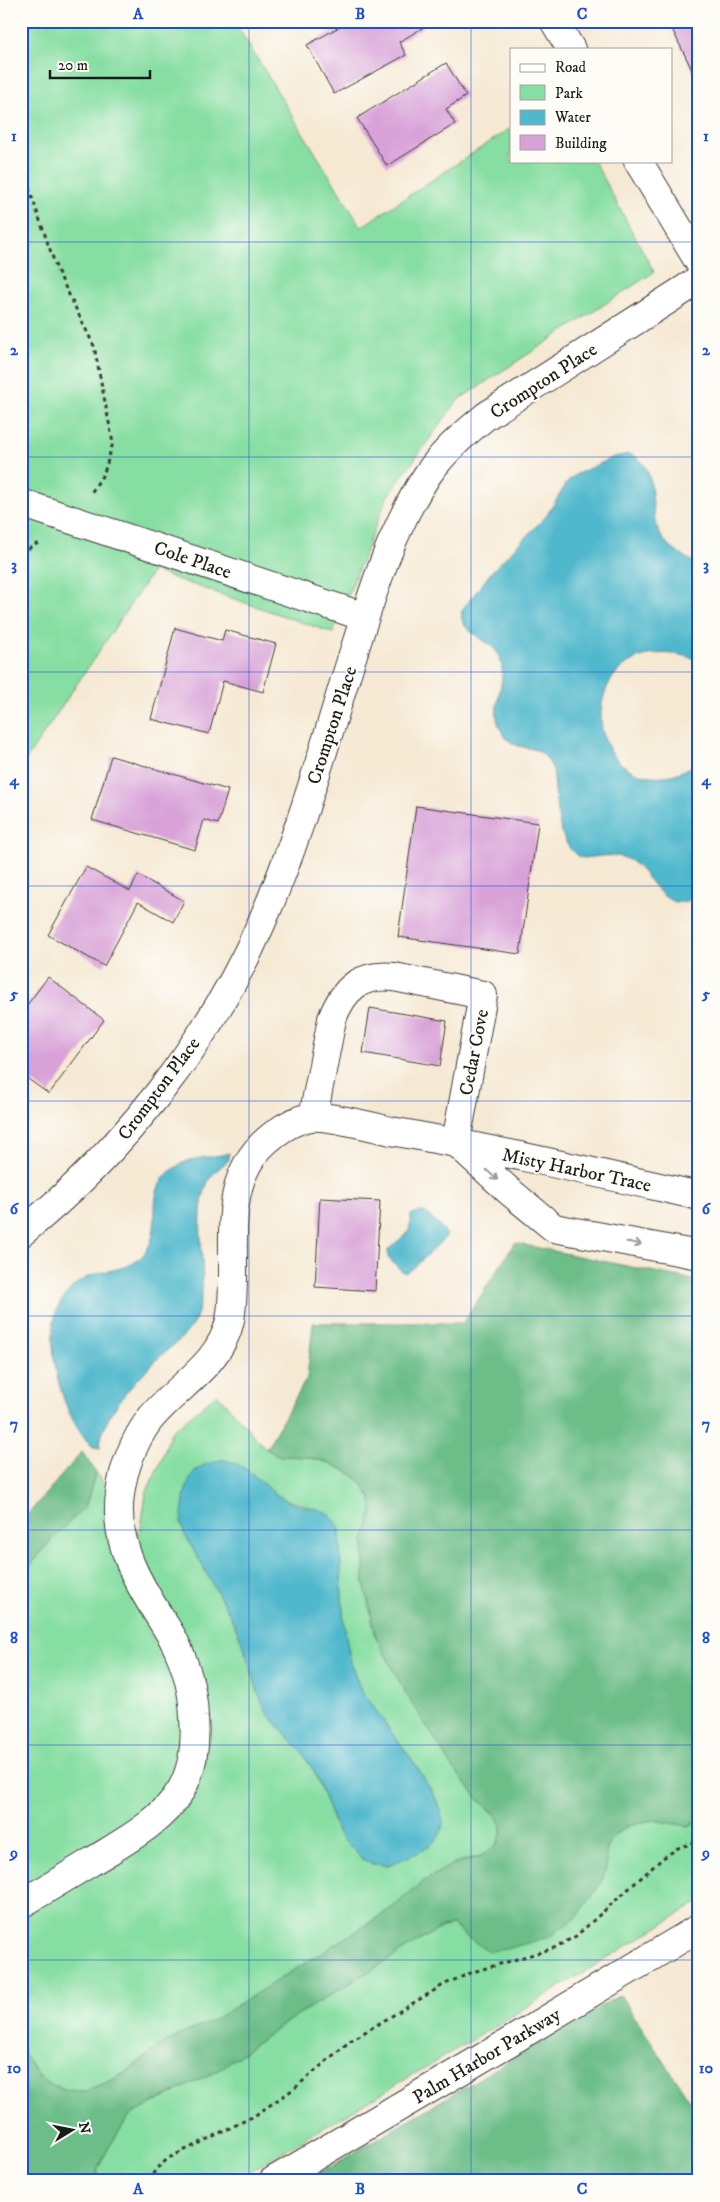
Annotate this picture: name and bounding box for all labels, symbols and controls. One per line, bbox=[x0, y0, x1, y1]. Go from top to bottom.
text: A bbox=[132, 4, 144, 24]
text: B bbox=[355, 4, 365, 24]
text: C bbox=[577, 4, 587, 24]
scale bar bbox=[50, 48, 150, 80]
legend bbox=[510, 48, 672, 162]
text: 20 m bbox=[58, 56, 88, 75]
text: Road bbox=[555, 58, 587, 77]
text: Park bbox=[555, 84, 584, 103]
text: Water bbox=[554, 108, 591, 127]
text: 1 bbox=[11, 126, 17, 146]
text: 1 bbox=[703, 126, 709, 146]
text: Building bbox=[555, 134, 607, 153]
street label: Crompton Place bbox=[486, 338, 602, 424]
text: 2 bbox=[10, 340, 19, 360]
text: 2 bbox=[702, 340, 711, 360]
street label: Cole Place bbox=[151, 536, 234, 584]
text: 3 bbox=[11, 555, 17, 575]
text: 3 bbox=[703, 555, 709, 575]
street label: Crompton Place bbox=[303, 663, 362, 787]
text: 4 bbox=[8, 770, 19, 790]
text: 4 bbox=[700, 770, 711, 790]
text: 5 bbox=[9, 984, 18, 1004]
text: 5 bbox=[701, 984, 710, 1004]
street label: Cedar Cove bbox=[455, 1007, 494, 1097]
street label: Crompton Place bbox=[113, 1033, 205, 1145]
street label: Misty Harbor Trace bbox=[500, 1143, 653, 1198]
one-way arrow bbox=[485, 1169, 498, 1181]
text: 6 bbox=[10, 1199, 20, 1219]
text: 6 bbox=[702, 1199, 712, 1219]
one-way arrow bbox=[625, 1239, 641, 1249]
text: 7 bbox=[10, 1414, 18, 1434]
text: 7 bbox=[702, 1414, 710, 1434]
text: 8 bbox=[10, 1628, 18, 1648]
text: 8 bbox=[702, 1628, 710, 1648]
text: 9 bbox=[9, 1843, 18, 1863]
text: 9 bbox=[701, 1843, 710, 1863]
street label: Palm Harbor Parkway bbox=[409, 2003, 566, 2109]
text: 10 bbox=[7, 2058, 22, 2078]
text: 10 bbox=[699, 2058, 714, 2078]
north arrow bbox=[48, 2104, 98, 2154]
text: N bbox=[74, 2121, 94, 2136]
text: A bbox=[132, 2179, 144, 2199]
text: B bbox=[355, 2179, 365, 2199]
text: C bbox=[577, 2179, 587, 2199]

